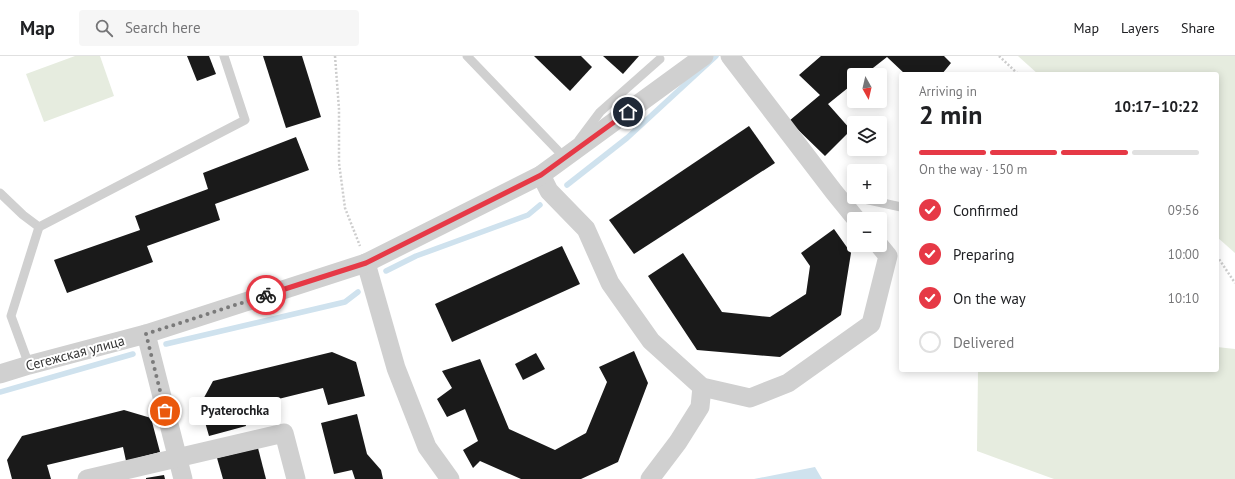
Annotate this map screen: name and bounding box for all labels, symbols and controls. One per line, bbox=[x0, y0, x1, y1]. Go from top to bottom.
search box bbox=[79, 10, 359, 46]
text: Map bbox=[20, 16, 55, 40]
icon: search bbox=[93, 17, 115, 39]
text: Search here bbox=[125, 18, 201, 37]
text: Map bbox=[1073, 19, 1099, 37]
text: Layers bbox=[1121, 19, 1159, 37]
text: Share bbox=[1181, 19, 1215, 37]
north arrow bbox=[847, 68, 887, 108]
map controls bbox=[847, 68, 887, 252]
text: Arriving in bbox=[919, 83, 977, 100]
pin bbox=[611, 95, 645, 129]
text: 10:17–10:22 bbox=[1114, 97, 1199, 116]
text: 2 min bbox=[919, 98, 982, 131]
icon: home bbox=[617, 101, 639, 123]
button: layers bbox=[847, 116, 887, 156]
text: On the way · 150 m bbox=[919, 161, 1027, 178]
button: + bbox=[847, 164, 887, 204]
icon: check bbox=[919, 199, 941, 221]
text: Confirmed bbox=[953, 201, 1018, 220]
text: 09:56 bbox=[1168, 202, 1199, 219]
button: − bbox=[847, 212, 887, 252]
icon: check bbox=[919, 243, 941, 265]
text: Preparing bbox=[953, 245, 1015, 264]
text: 10:00 bbox=[1168, 246, 1199, 263]
courier bbox=[246, 275, 286, 315]
icon: bike bbox=[255, 284, 277, 306]
icon: check bbox=[919, 287, 941, 309]
text: On the way bbox=[953, 289, 1026, 308]
text: 10:10 bbox=[1168, 290, 1199, 307]
street label: Сегежская улица bbox=[24, 331, 126, 375]
text: Delivered bbox=[953, 333, 1014, 352]
pin bbox=[148, 394, 182, 428]
callout: Pyaterochka bbox=[189, 397, 281, 425]
icon: bag bbox=[154, 400, 176, 422]
text: Pyaterochka bbox=[201, 402, 269, 419]

